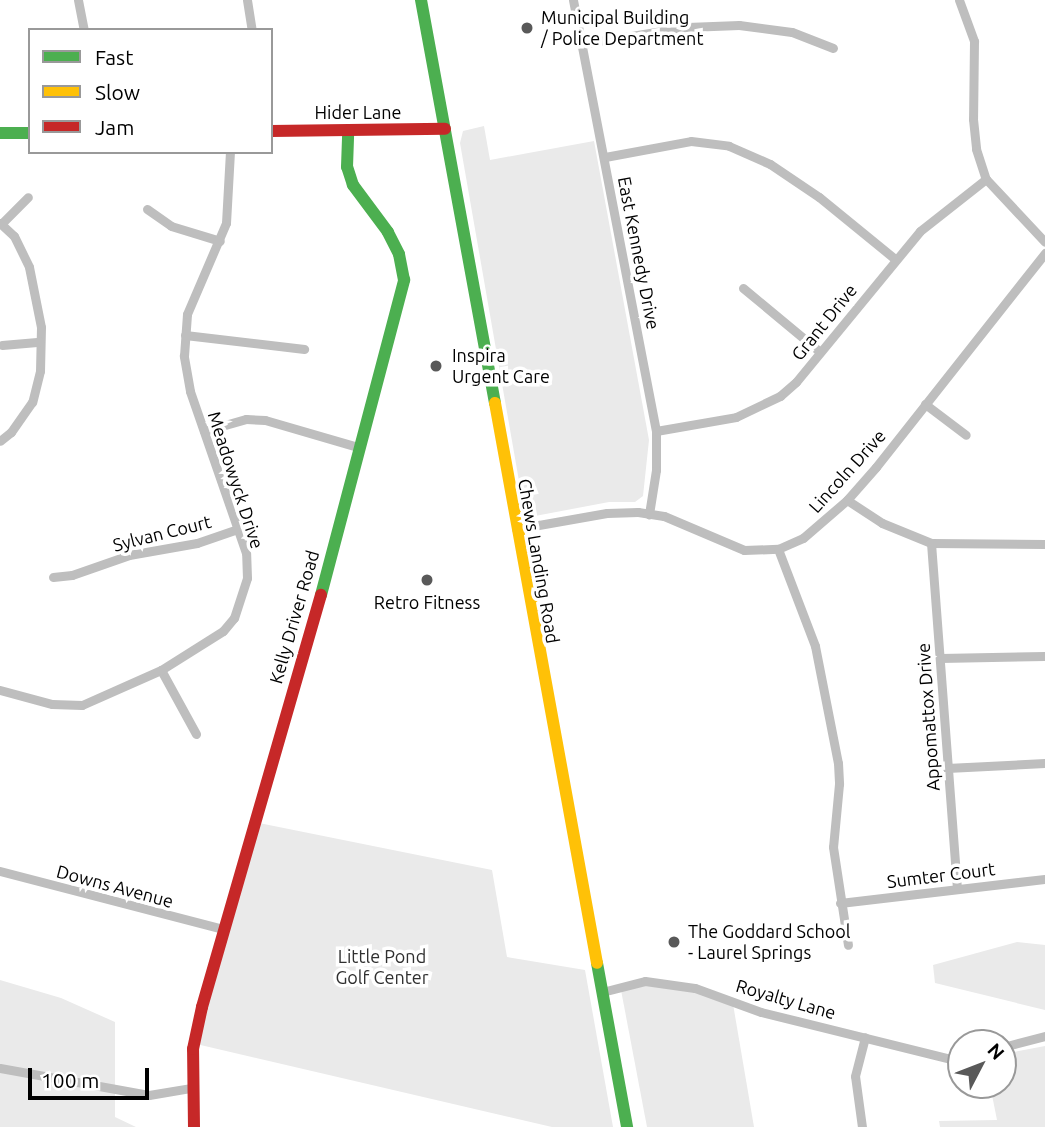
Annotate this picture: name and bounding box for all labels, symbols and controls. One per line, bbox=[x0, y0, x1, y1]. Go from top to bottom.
place label: Municipal Building / Police Department bbox=[541, 7, 703, 50]
marker: Municipal Building / Police Department bbox=[519, 20, 535, 36]
legend bbox=[28, 28, 273, 154]
text: Fast bbox=[95, 45, 133, 69]
text: Slow bbox=[95, 80, 140, 104]
street label: Hider Lane bbox=[315, 101, 401, 123]
text: Jam bbox=[95, 115, 134, 139]
street label: East Kennedy Drive bbox=[614, 175, 664, 331]
street label: Grant Drive bbox=[787, 279, 861, 365]
place label: Inspira Urgent Care bbox=[452, 345, 550, 388]
marker: Inspira Urgent Care bbox=[426, 356, 446, 376]
street label: Meadowyck Drive bbox=[204, 409, 268, 551]
street label: Lincoln Drive bbox=[804, 425, 890, 517]
street label: Chews Landing Road bbox=[514, 477, 564, 645]
street label: Sylvan Court bbox=[111, 510, 213, 556]
street label: Kelly Driver Road bbox=[265, 548, 323, 686]
marker: Retro Fitness bbox=[419, 572, 435, 588]
place label: Retro Fitness bbox=[374, 591, 480, 613]
street label: Appomattox Drive bbox=[912, 642, 944, 792]
street label: Sumter Court bbox=[886, 858, 996, 892]
street label: Downs Avenue bbox=[54, 860, 176, 912]
place label: The Goddard School - Laurel Springs bbox=[688, 921, 850, 964]
marker: The Goddard School - Laurel Springs bbox=[666, 934, 682, 950]
park label: Little Pond Golf Center bbox=[335, 946, 429, 988]
street label: Royalty Lane bbox=[734, 974, 838, 1024]
north arrow bbox=[947, 1029, 1017, 1099]
text: N bbox=[983, 1039, 1009, 1064]
scale bar bbox=[32, 1054, 152, 1098]
text: 100 m bbox=[41, 1068, 99, 1092]

